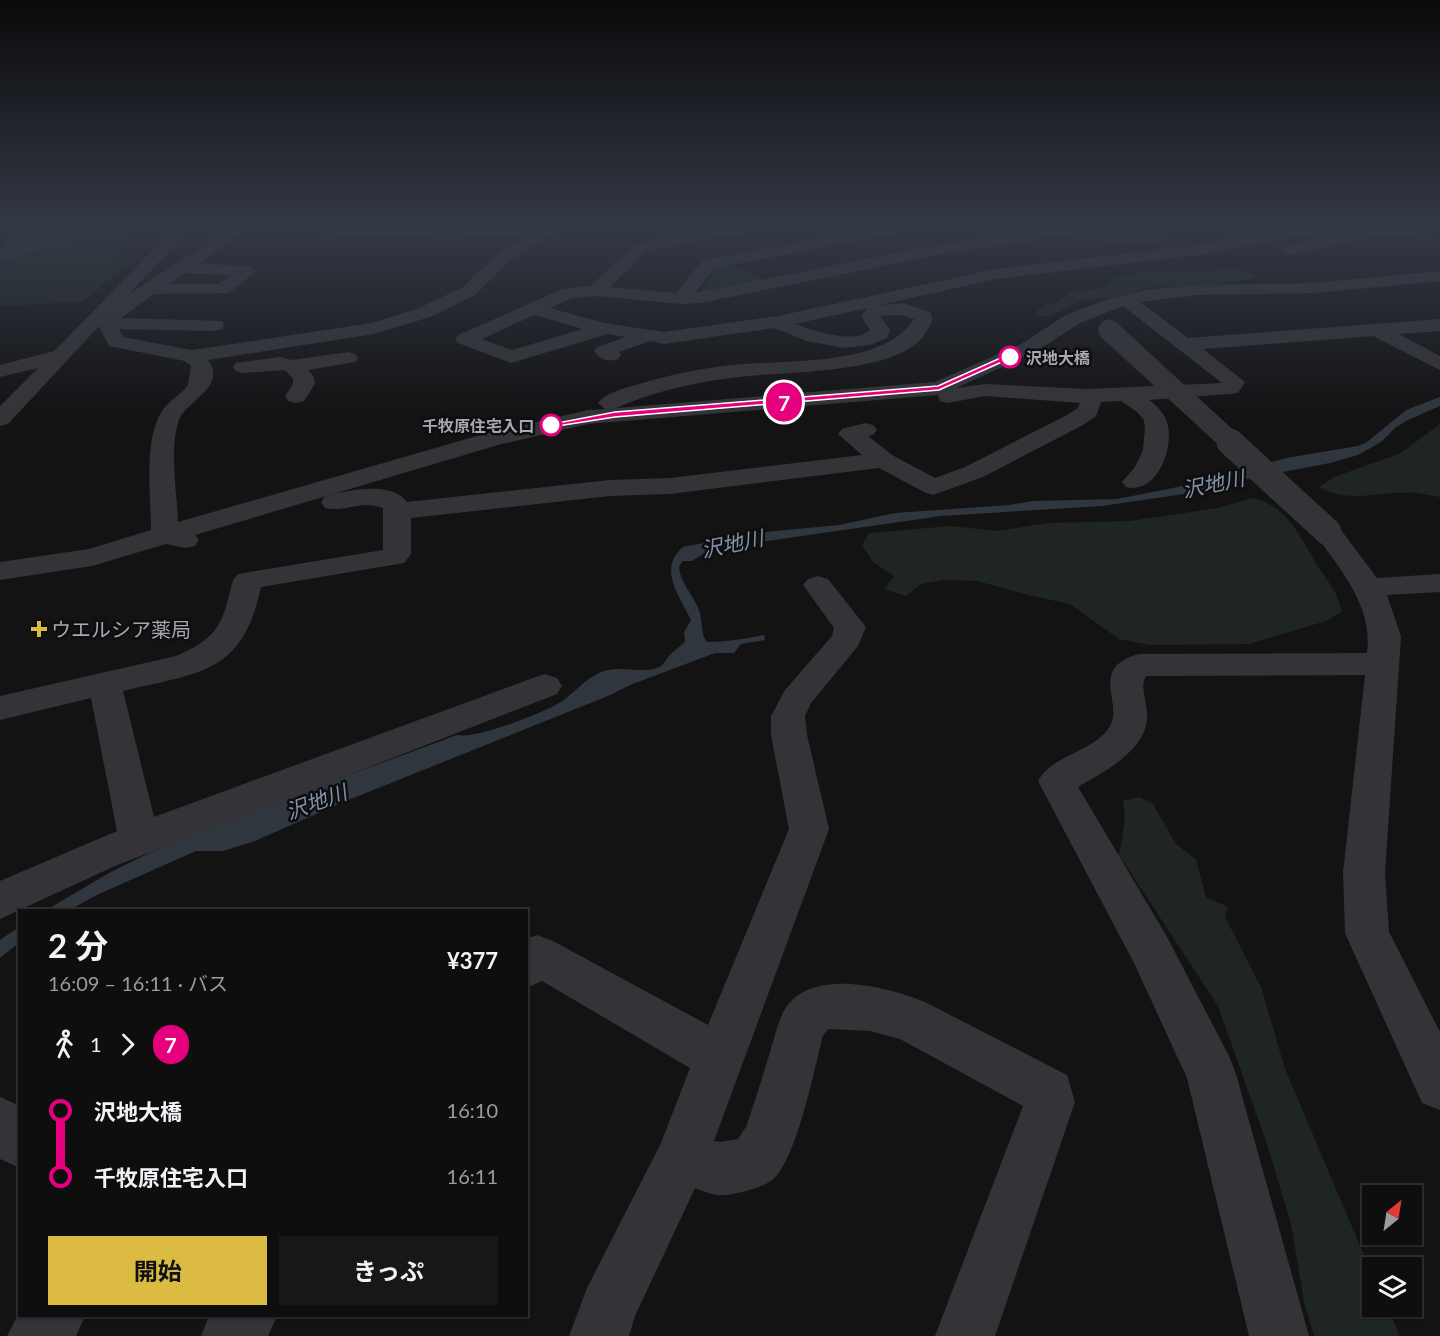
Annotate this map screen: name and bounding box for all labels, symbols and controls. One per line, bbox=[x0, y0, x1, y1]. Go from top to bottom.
marker: 沢地大橋 bbox=[999, 346, 1021, 368]
place label: 沢地大橋 bbox=[1026, 348, 1090, 367]
line badge: 7 bbox=[764, 382, 804, 422]
text: 7 bbox=[778, 390, 790, 415]
marker: 千牧原住宅入口 bbox=[540, 414, 562, 436]
place label: 千牧原住宅入口 bbox=[422, 416, 534, 435]
water label: 沢地川 bbox=[1180, 464, 1248, 502]
water label: 沢地川 bbox=[699, 524, 767, 562]
place label: ウエルシア薬局 bbox=[51, 617, 191, 641]
marker: ウエルシア薬局 bbox=[32, 622, 46, 636]
water label: 沢地川 bbox=[282, 778, 352, 824]
text: 2 分 bbox=[48, 925, 108, 965]
text: ¥377 bbox=[447, 947, 498, 974]
text: 16:09 – 16:11 · バス bbox=[48, 971, 228, 995]
icon: walk bbox=[48, 1028, 81, 1061]
icon: forward bbox=[111, 1028, 144, 1061]
text: 1 bbox=[90, 1032, 102, 1056]
text: 7 bbox=[165, 1032, 177, 1057]
text: 沢地大橋 bbox=[94, 1098, 182, 1125]
text: 16:10 bbox=[447, 1098, 498, 1122]
text: 千牧原住宅入口 bbox=[94, 1164, 248, 1191]
text: 16:11 bbox=[447, 1164, 498, 1188]
north arrow bbox=[1362, 1185, 1422, 1245]
map controls bbox=[1362, 1185, 1422, 1317]
button: 開始 bbox=[48, 1236, 267, 1305]
button: きっぷ bbox=[279, 1236, 498, 1305]
button: layers bbox=[1362, 1257, 1422, 1317]

